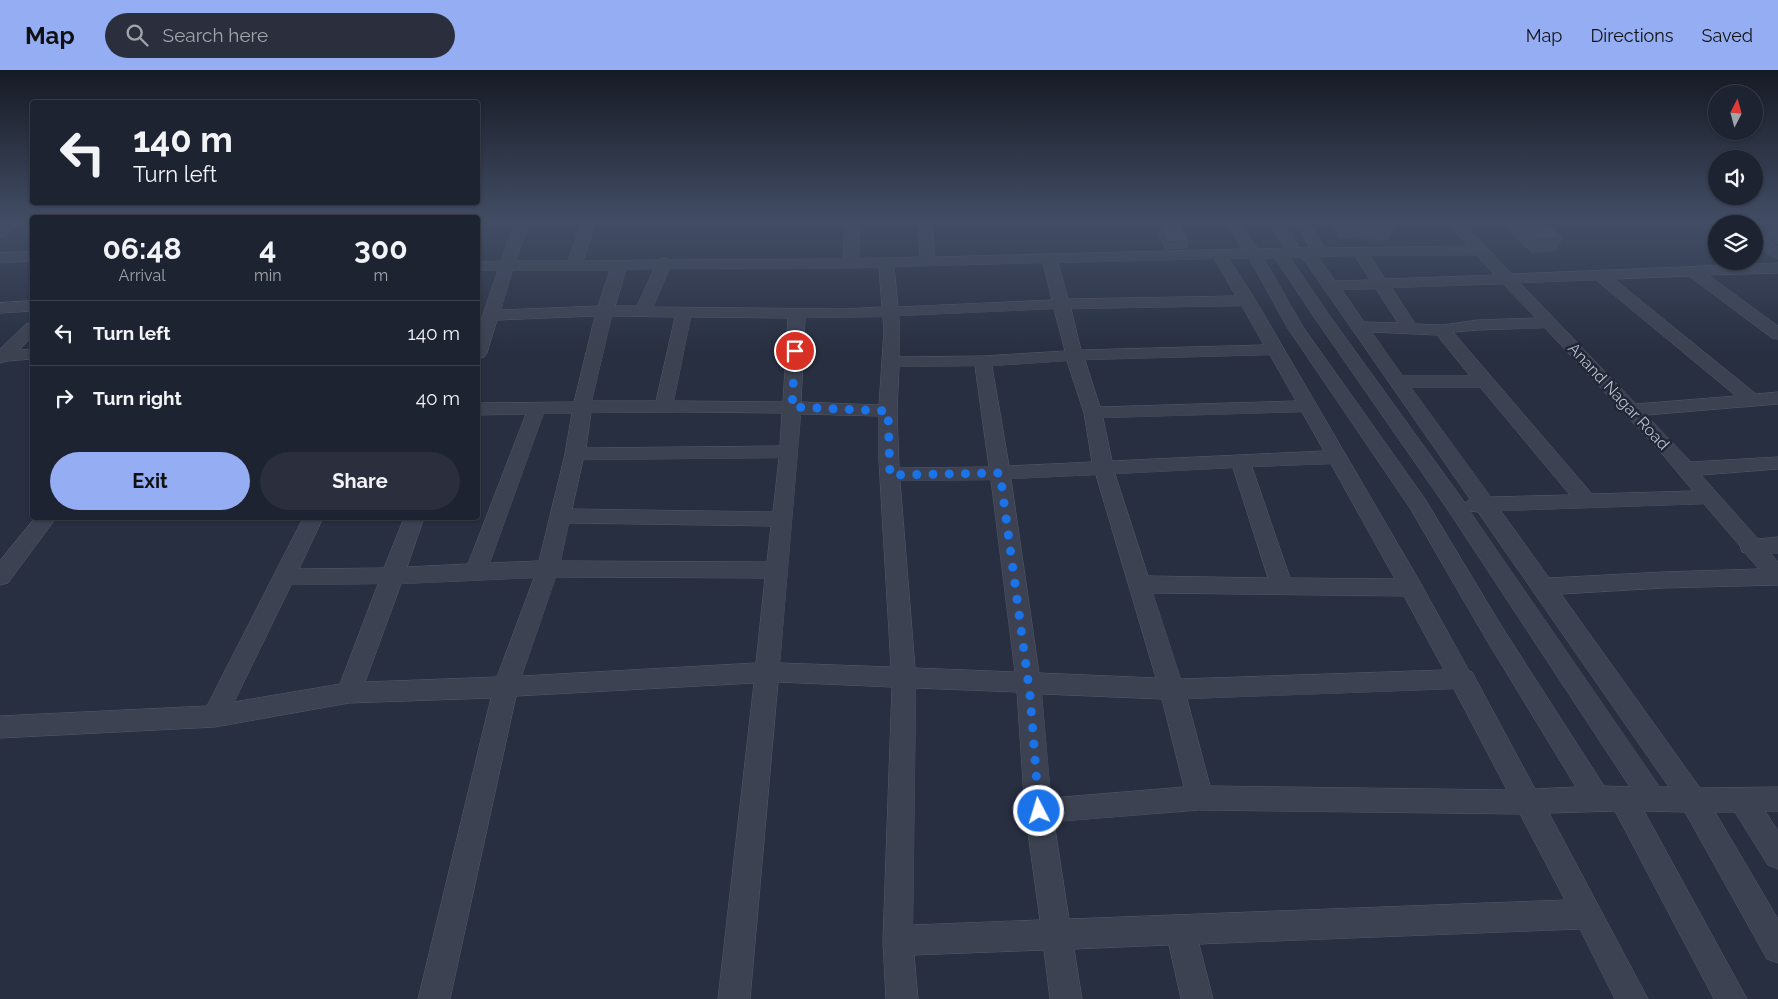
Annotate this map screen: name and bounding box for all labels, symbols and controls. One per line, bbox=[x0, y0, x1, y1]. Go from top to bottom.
search box bbox=[105, 13, 455, 58]
text: Map bbox=[25, 21, 75, 50]
icon: search bbox=[123, 21, 151, 49]
text: Search here bbox=[163, 24, 268, 46]
text: Map bbox=[1526, 25, 1562, 46]
text: Directions bbox=[1590, 25, 1674, 46]
text: Saved bbox=[1702, 25, 1753, 46]
north arrow bbox=[1708, 85, 1762, 140]
map controls bbox=[1708, 85, 1763, 270]
text: 140 m bbox=[133, 119, 233, 160]
icon: left bbox=[50, 120, 115, 185]
button: sound bbox=[1708, 150, 1763, 205]
text: Turn left bbox=[133, 161, 217, 187]
button: layers bbox=[1708, 215, 1763, 270]
text: 06:48 bbox=[102, 231, 182, 266]
text: 4 bbox=[259, 231, 276, 266]
text: 300 bbox=[354, 231, 408, 266]
text: Arrival bbox=[119, 266, 166, 285]
text: min bbox=[254, 266, 282, 285]
text: m bbox=[373, 266, 388, 285]
icon: left bbox=[50, 319, 78, 347]
text: Turn left bbox=[93, 322, 170, 344]
text: 140 m bbox=[408, 322, 460, 344]
pin bbox=[774, 330, 816, 372]
icon: arrive bbox=[781, 337, 809, 365]
street label: Anand Nagar Road bbox=[1564, 339, 1673, 454]
icon: right bbox=[50, 384, 78, 412]
text: Turn right bbox=[93, 387, 182, 409]
text: 40 m bbox=[416, 387, 460, 409]
button: Exit bbox=[50, 452, 250, 510]
button: Share bbox=[260, 452, 460, 510]
position arrow bbox=[1012, 784, 1064, 836]

